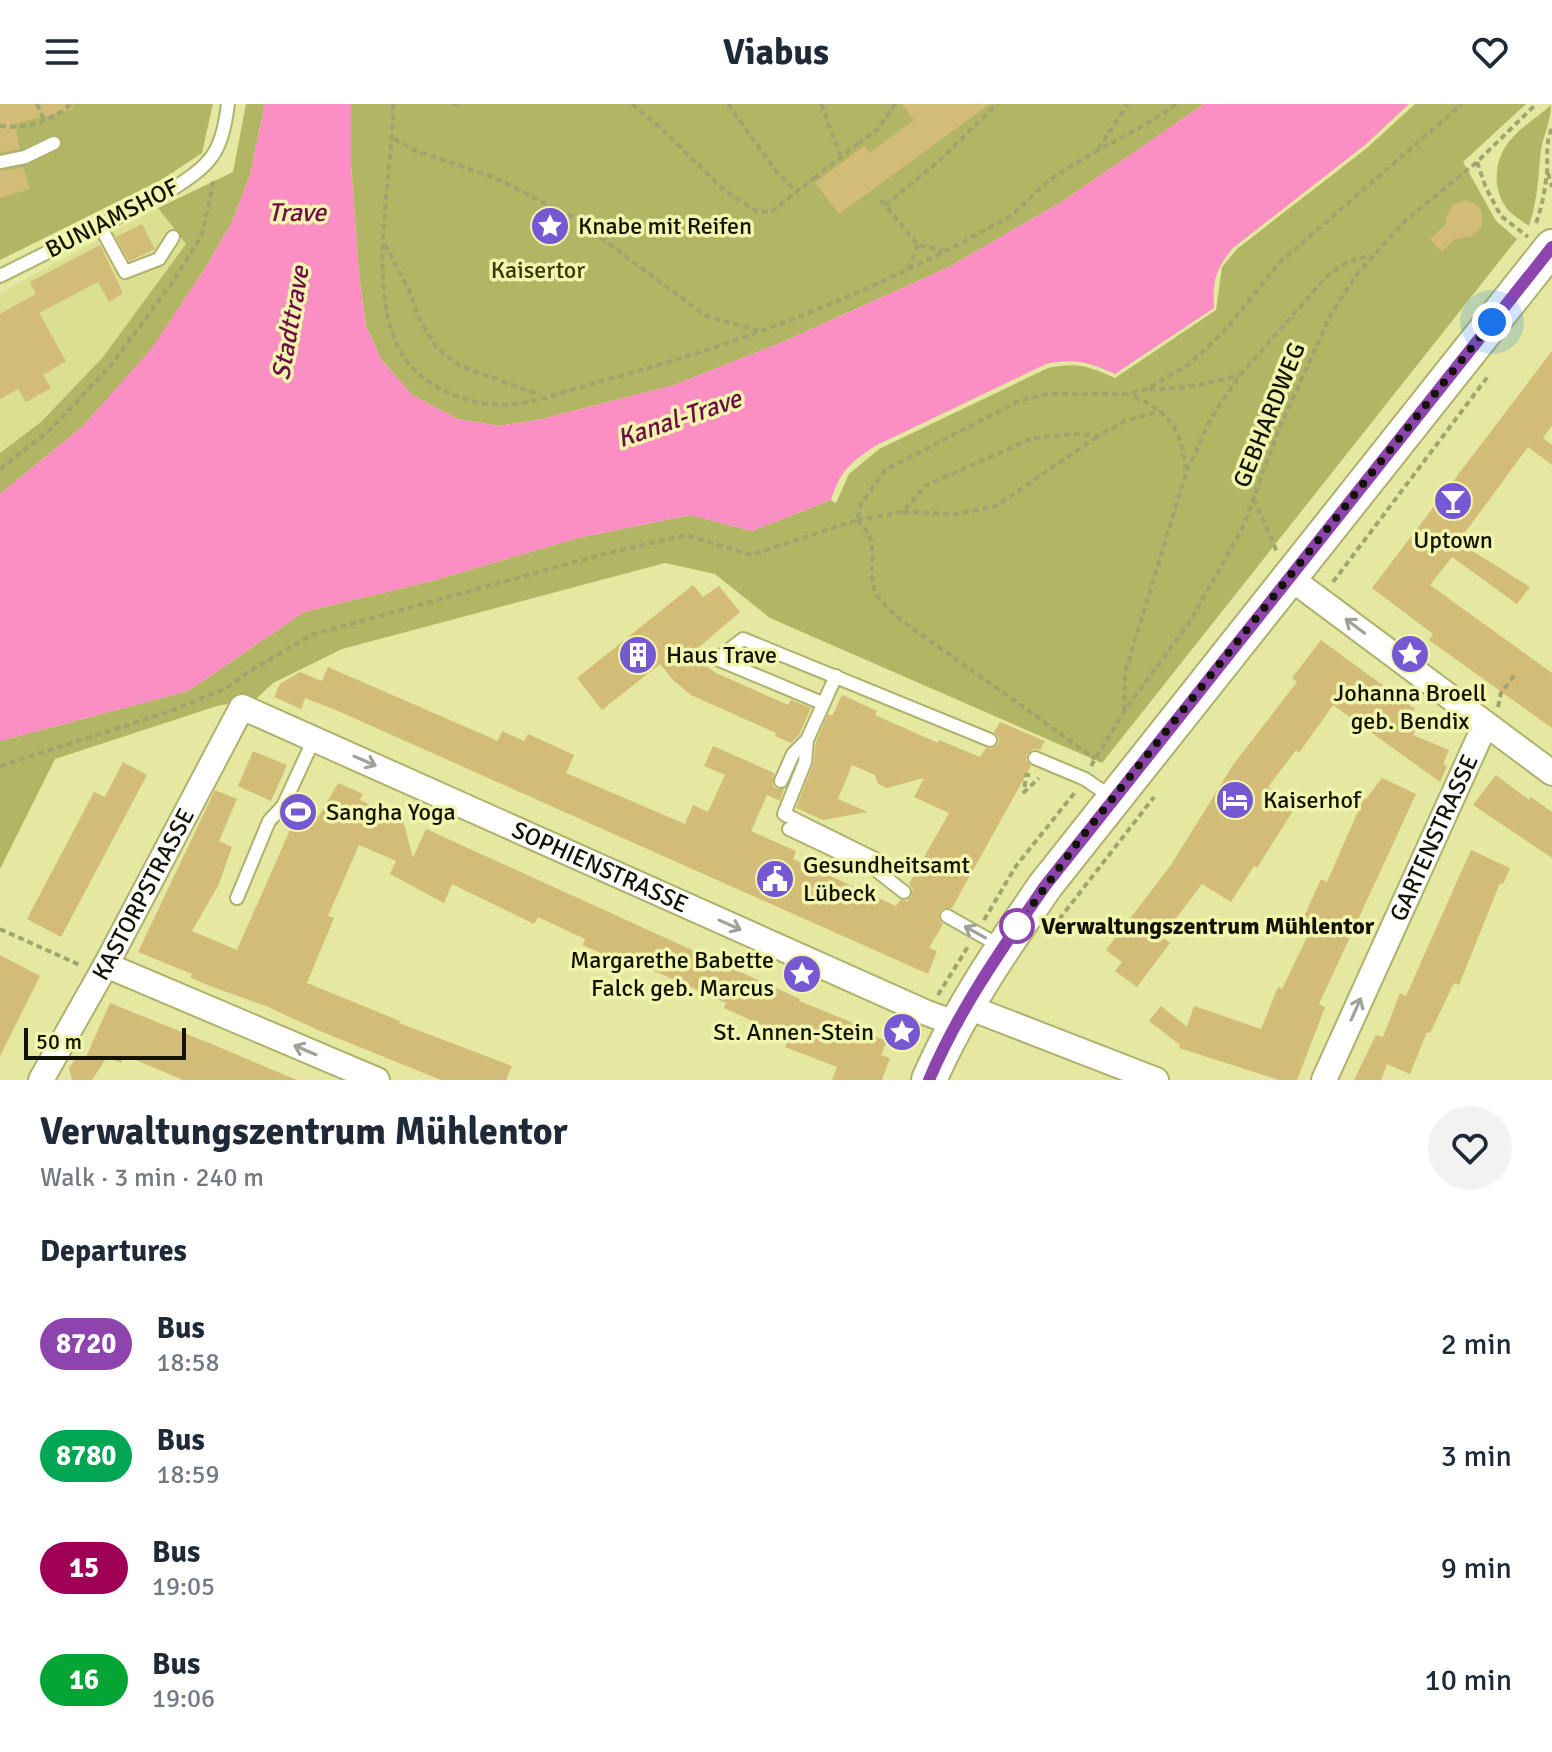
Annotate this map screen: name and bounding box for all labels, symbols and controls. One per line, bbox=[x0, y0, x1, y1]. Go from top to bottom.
icon: menu bbox=[40, 30, 84, 74]
text: Viabus bbox=[723, 30, 829, 75]
icon: heart bbox=[1468, 30, 1512, 74]
street label: BUNIAMSHOF bbox=[40, 172, 184, 264]
water label: Trave bbox=[268, 197, 328, 229]
place icon: Knabe mit Reifen bbox=[529, 205, 571, 247]
place label: Knabe mit Reifen bbox=[578, 211, 752, 241]
park label: Kaisertor bbox=[491, 255, 585, 285]
water label: Stadttrave bbox=[265, 262, 317, 383]
your location bbox=[1472, 302, 1512, 342]
street label: GEBHARDWEG bbox=[1226, 338, 1312, 492]
water label: Kanal-Trave bbox=[613, 382, 748, 455]
bar icon: Uptown bbox=[1432, 480, 1474, 522]
place label: Uptown bbox=[1413, 525, 1493, 555]
one-way arrow bbox=[1344, 618, 1366, 634]
place icon: Johanna Broell geb. Bendix bbox=[1389, 633, 1431, 675]
building icon: Haus Trave bbox=[617, 634, 659, 676]
place label: Haus Trave bbox=[666, 640, 777, 670]
place label: Johanna Broell geb. Bendix bbox=[1334, 678, 1486, 736]
street label: GARTENSTRASSE bbox=[1383, 750, 1485, 926]
one-way arrow bbox=[352, 754, 376, 769]
hotel icon: Kaiserhof bbox=[1214, 779, 1256, 821]
place label: Kaiserhof bbox=[1263, 785, 1362, 815]
sports icon: Sangha Yoga bbox=[277, 791, 319, 833]
place label: Sangha Yoga bbox=[326, 797, 456, 827]
street label: KASTORPSTRASSE bbox=[85, 803, 201, 986]
street label: SOPHIENSTRASSE bbox=[507, 815, 693, 919]
place label: Gesundheitsamt Lübeck bbox=[803, 850, 970, 908]
public building icon: Gesundheitsamt Lübeck bbox=[754, 858, 796, 900]
marker: Verwaltungszentrum Mühlentor bbox=[1000, 909, 1034, 943]
place label: Verwaltungszentrum Mühlentor bbox=[1041, 911, 1375, 941]
one-way arrow bbox=[717, 918, 742, 933]
one-way arrow bbox=[964, 924, 987, 940]
place label: Margarethe Babette Falck geb. Marcus bbox=[570, 945, 774, 1003]
place icon: Margarethe Babette Falck geb. Marcus bbox=[781, 953, 823, 995]
one-way arrow bbox=[1349, 997, 1364, 1021]
place icon: St. Annen-Stein bbox=[881, 1011, 923, 1053]
place label: St. Annen-Stein bbox=[713, 1017, 874, 1047]
scale bar bbox=[24, 1024, 186, 1060]
text: 50 m bbox=[36, 1028, 82, 1055]
one-way arrow bbox=[293, 1041, 318, 1056]
button: heart bbox=[1428, 1106, 1512, 1190]
text: Verwaltungszentrum Mühlentor bbox=[40, 1108, 568, 1155]
text: Walk · 3 min · 240 m bbox=[40, 1162, 264, 1194]
text: Departures bbox=[40, 1233, 187, 1270]
text: Bus bbox=[156, 1310, 205, 1347]
text: 2 min bbox=[1441, 1326, 1512, 1363]
text: 8720 bbox=[56, 1327, 116, 1361]
text: 18:58 bbox=[156, 1347, 220, 1379]
text: Bus bbox=[156, 1422, 205, 1459]
text: 3 min bbox=[1441, 1438, 1512, 1475]
text: 8780 bbox=[56, 1439, 116, 1473]
text: 18:59 bbox=[156, 1459, 220, 1491]
text: Bus bbox=[152, 1534, 200, 1571]
text: 9 min bbox=[1441, 1550, 1512, 1587]
text: 15 bbox=[69, 1551, 99, 1585]
text: 19:05 bbox=[152, 1571, 215, 1603]
text: Bus bbox=[152, 1646, 200, 1683]
text: 10 min bbox=[1425, 1662, 1512, 1699]
text: 16 bbox=[69, 1663, 99, 1697]
text: 19:06 bbox=[152, 1683, 215, 1715]

